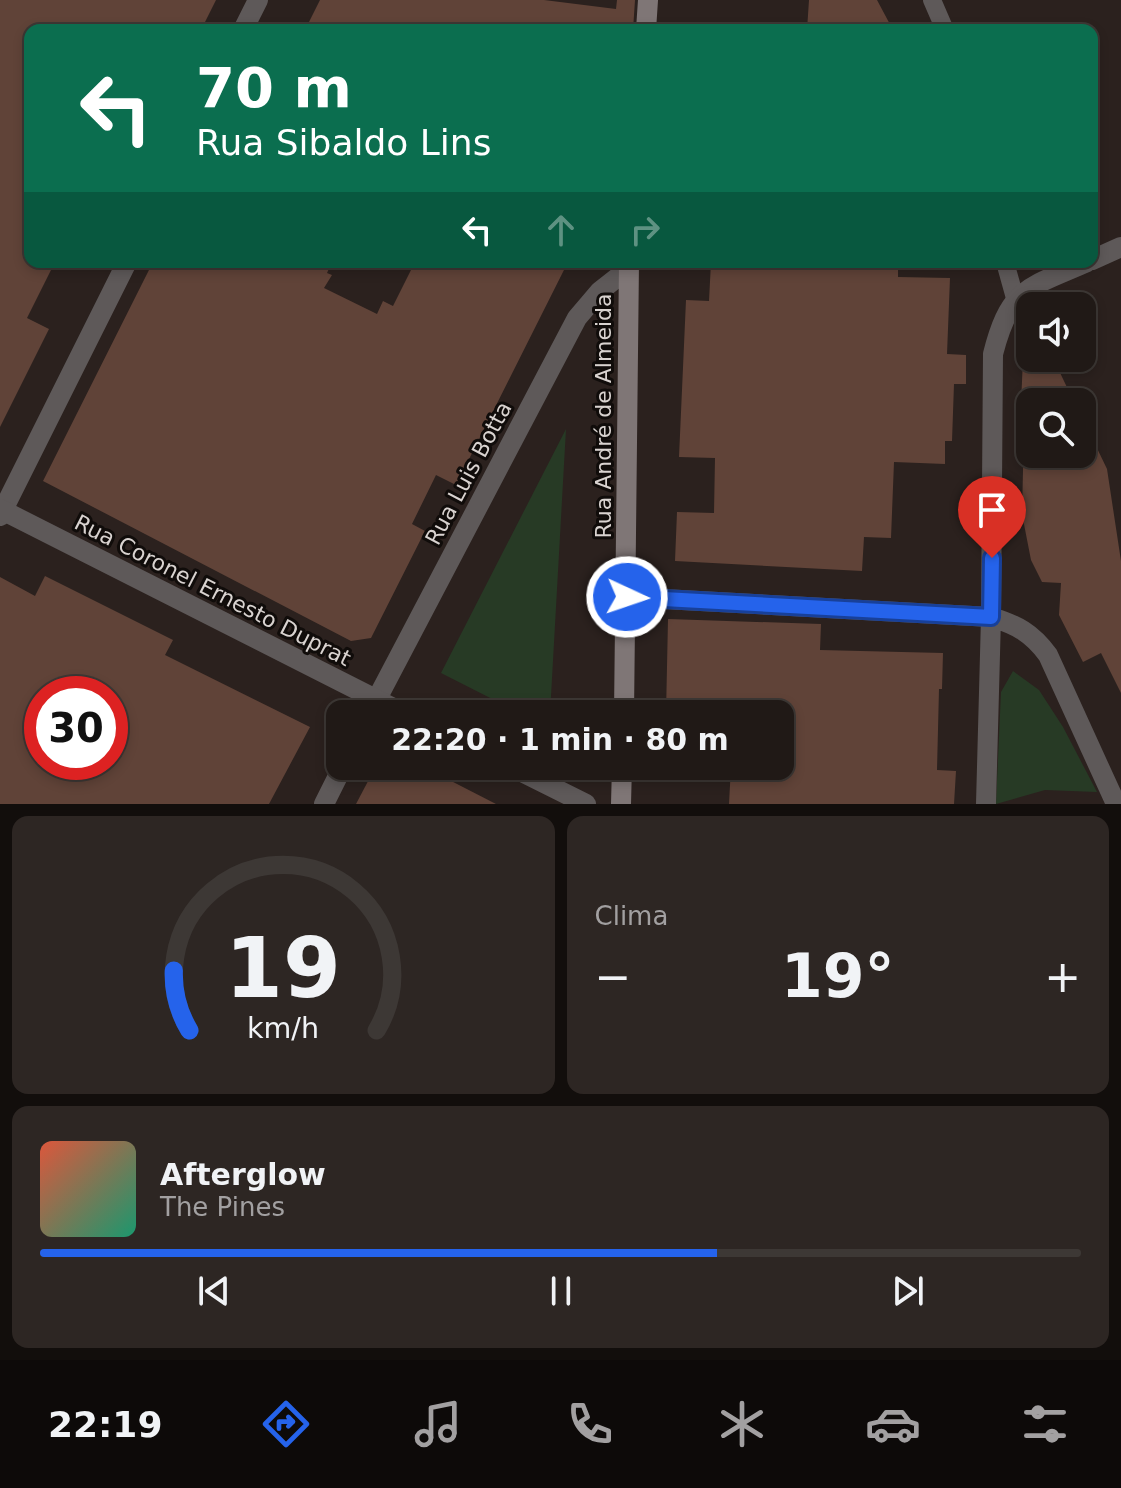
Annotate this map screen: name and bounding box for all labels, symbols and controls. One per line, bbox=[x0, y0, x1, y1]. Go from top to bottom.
text: 70 m bbox=[196, 55, 352, 120]
icon: left bbox=[64, 56, 168, 160]
text: Rua Sibaldo Lins bbox=[196, 122, 491, 163]
icon: left bbox=[455, 208, 499, 252]
icon: ahead bbox=[539, 208, 583, 252]
icon: right bbox=[623, 208, 667, 252]
map controls bbox=[1016, 292, 1096, 468]
button: sound bbox=[1016, 292, 1096, 372]
street label: Rua André de Almeida bbox=[591, 294, 616, 538]
button: search bbox=[1016, 388, 1096, 468]
street label: Rua Luis Botta bbox=[420, 397, 517, 549]
pin bbox=[958, 476, 1026, 558]
icon: arrive bbox=[970, 488, 1014, 532]
street label: Rua Coronel Ernesto Duprat bbox=[70, 510, 355, 671]
position arrow bbox=[585, 555, 669, 639]
speed limit sign: 30 bbox=[24, 676, 128, 780]
text: 22:20 · 1 min · 80 m bbox=[391, 722, 729, 757]
text: Clima bbox=[595, 901, 668, 931]
text: 19 bbox=[225, 920, 341, 1017]
text: 19° bbox=[781, 941, 895, 1011]
text: − bbox=[595, 951, 631, 1002]
text: + bbox=[1044, 951, 1081, 1002]
text: km/h bbox=[247, 1011, 319, 1045]
text: Afterglow bbox=[160, 1157, 326, 1192]
text: The Pines bbox=[160, 1192, 285, 1222]
icon: previous bbox=[192, 1269, 236, 1313]
icon: pause bbox=[539, 1269, 583, 1313]
icon: next bbox=[886, 1269, 930, 1313]
icon: directions bbox=[258, 1396, 314, 1452]
icon: music bbox=[410, 1396, 466, 1452]
icon: phone bbox=[562, 1396, 618, 1452]
icon: climate bbox=[714, 1396, 770, 1452]
icon: car bbox=[865, 1396, 921, 1452]
icon: filters bbox=[1017, 1396, 1073, 1452]
text: 22:19 bbox=[48, 1404, 162, 1445]

